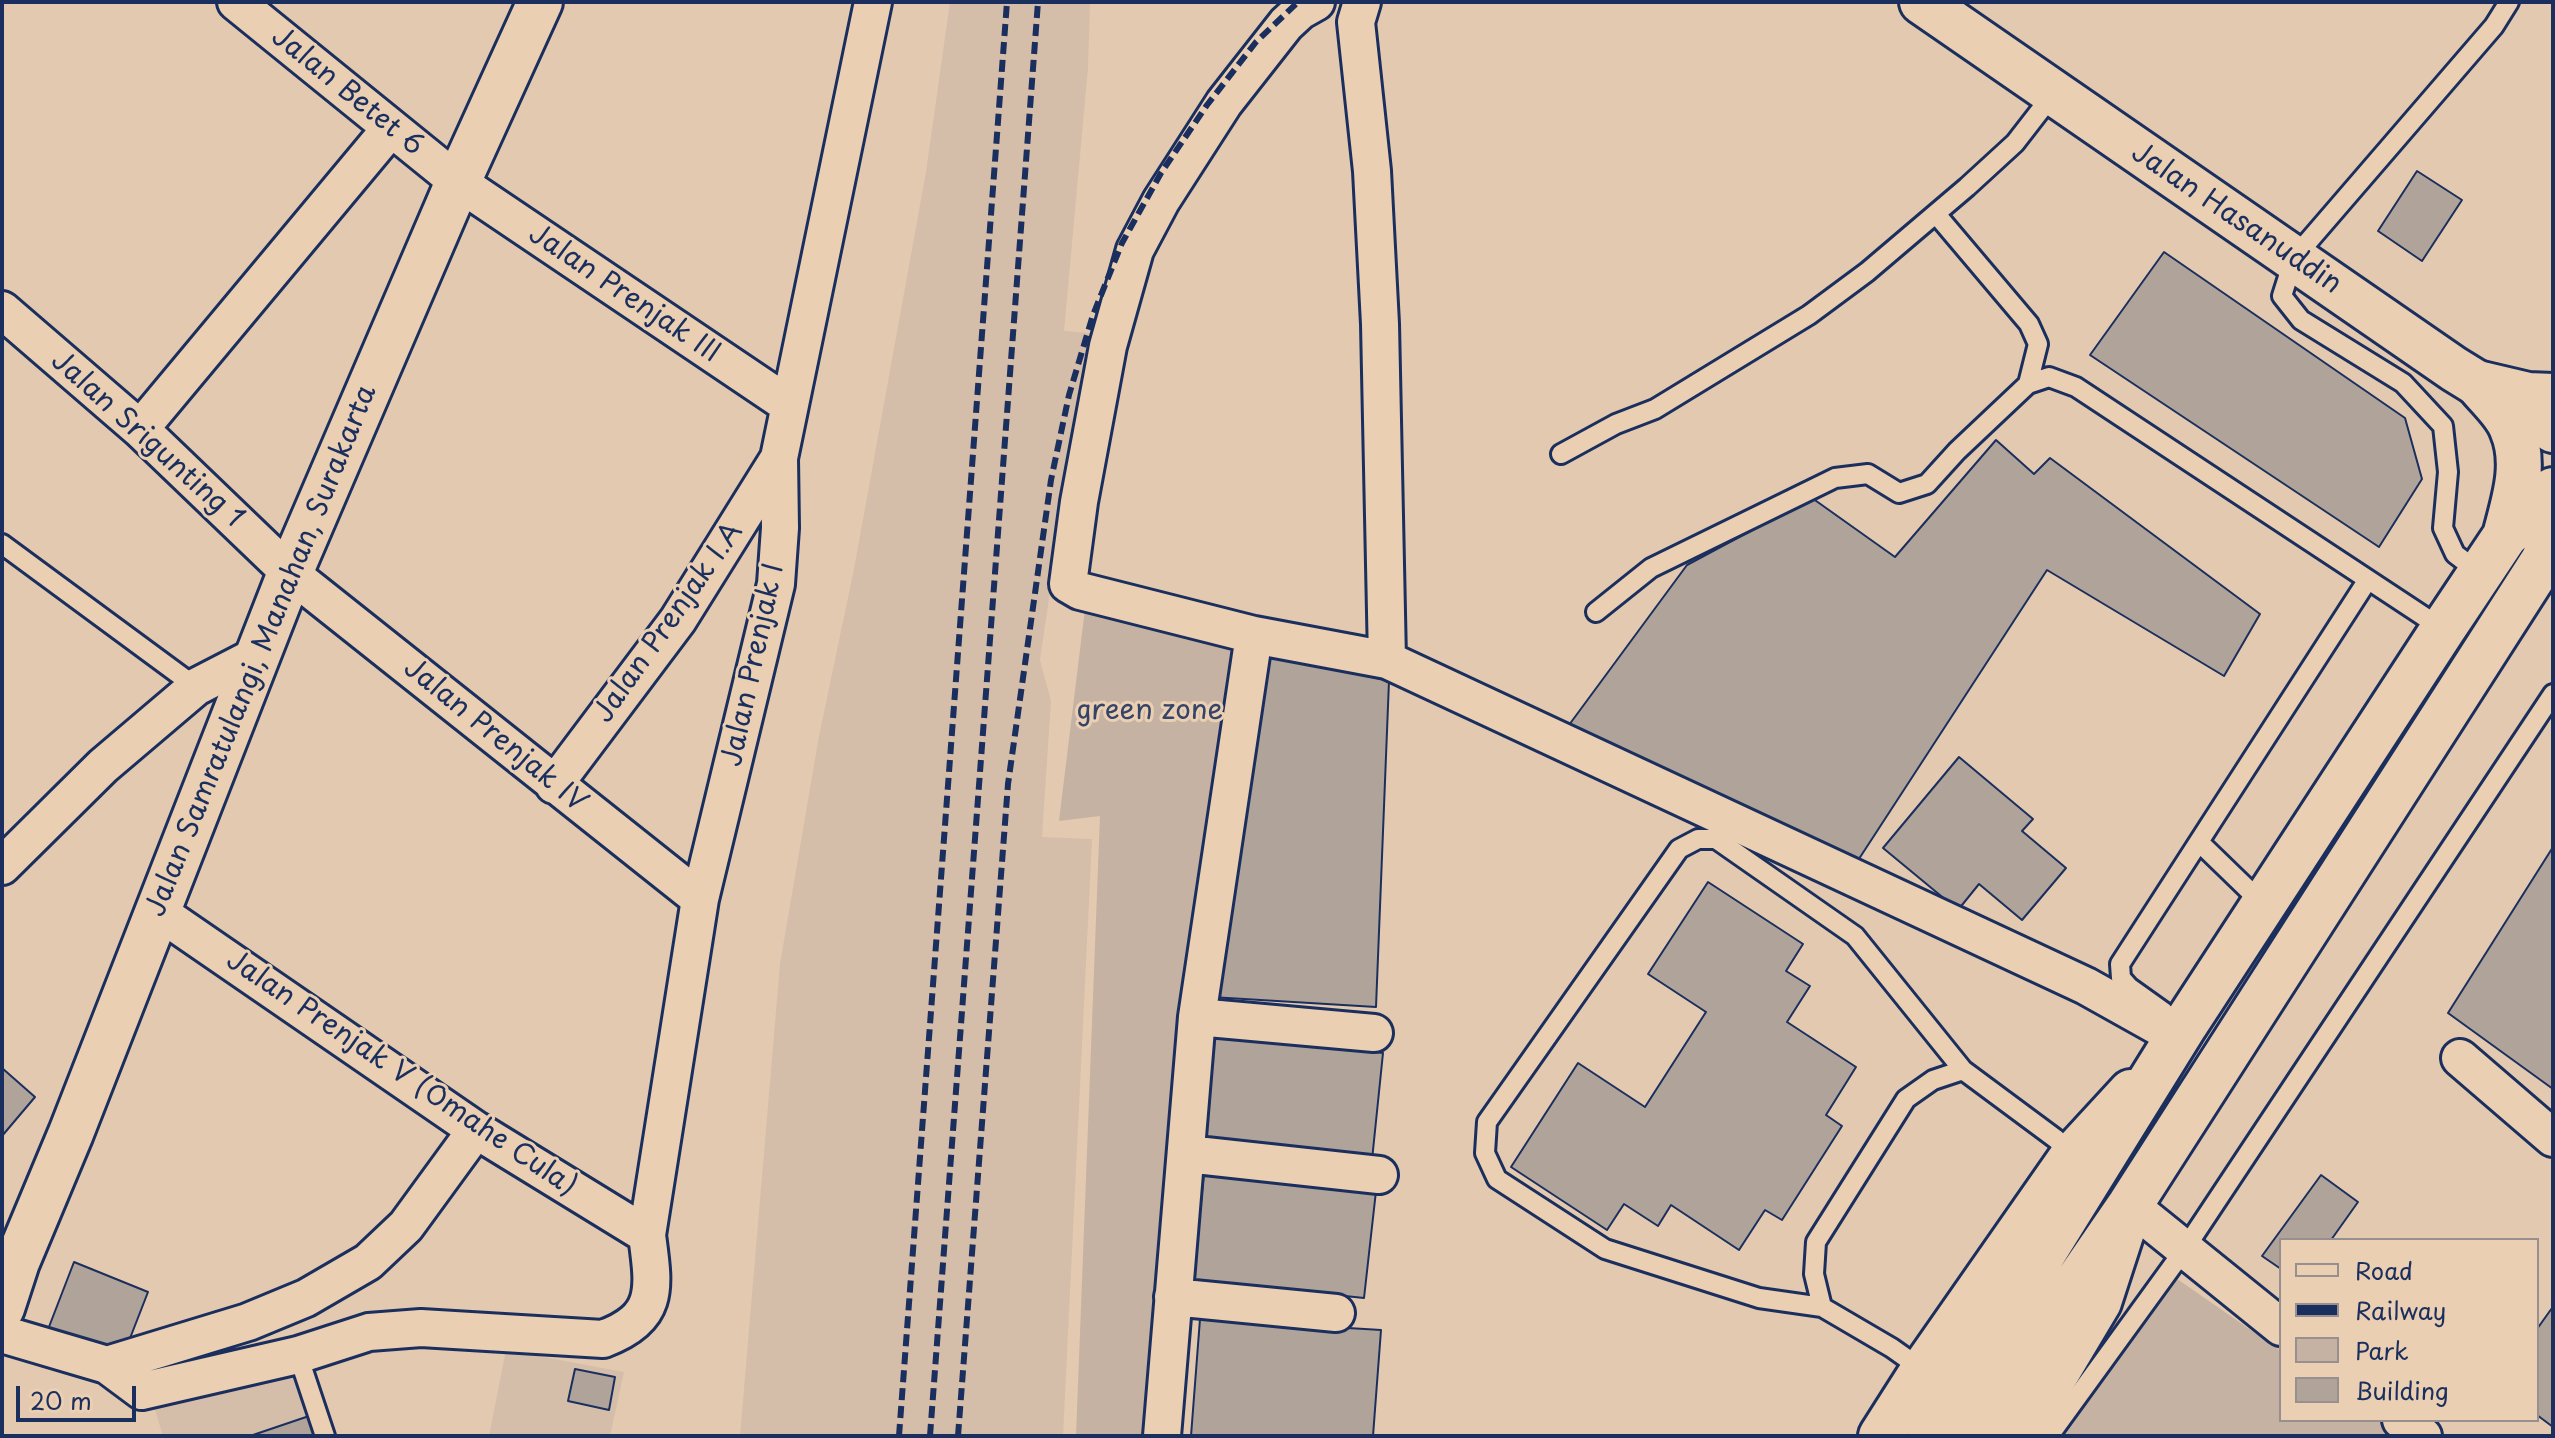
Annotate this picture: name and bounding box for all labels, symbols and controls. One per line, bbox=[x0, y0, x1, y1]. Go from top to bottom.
street label: Jalan Betet 6 bbox=[264, 20, 430, 164]
street label: Jalan Hasanuddin bbox=[2125, 136, 2347, 302]
street label: Jalan Prenjak III bbox=[522, 218, 726, 370]
street label: Jalan Srigunting 1 bbox=[44, 345, 250, 535]
street label: Jalan Samratulangi, Manahan, Surakarta bbox=[140, 380, 384, 922]
street label: Jalan Prenjak I.A bbox=[588, 517, 750, 729]
street label: Jalan Prenjak I bbox=[716, 560, 792, 770]
street label: Jalan Prenjak IV bbox=[396, 652, 594, 820]
park label: green zone bbox=[1077, 694, 1223, 728]
street label: Jalan Prenjak V (Omahe Cula) bbox=[220, 944, 582, 1204]
legend bbox=[2279, 1238, 2539, 1422]
text: Road bbox=[2355, 1252, 2413, 1288]
text: Railway bbox=[2355, 1292, 2446, 1328]
text: Park bbox=[2355, 1332, 2409, 1368]
scale bar bbox=[20, 1370, 140, 1420]
text: Building bbox=[2355, 1372, 2449, 1408]
text: 20 m bbox=[30, 1382, 92, 1418]

